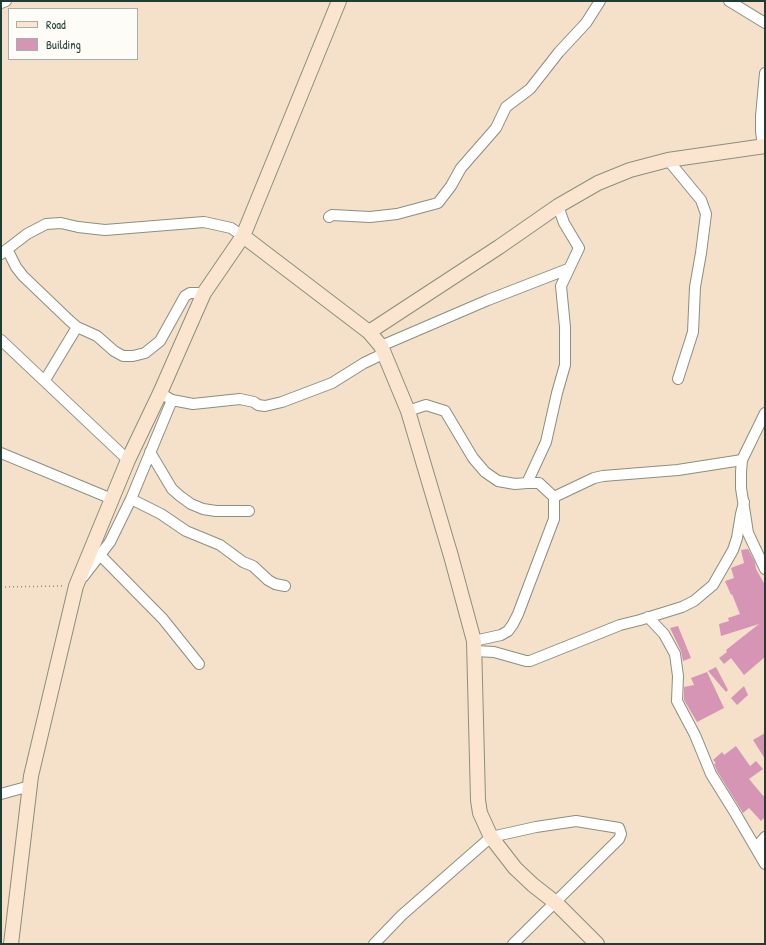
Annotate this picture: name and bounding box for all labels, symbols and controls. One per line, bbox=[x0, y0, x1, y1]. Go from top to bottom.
legend bbox=[8, 8, 138, 60]
text: Road bbox=[46, 16, 66, 33]
text: Building bbox=[46, 36, 81, 53]

